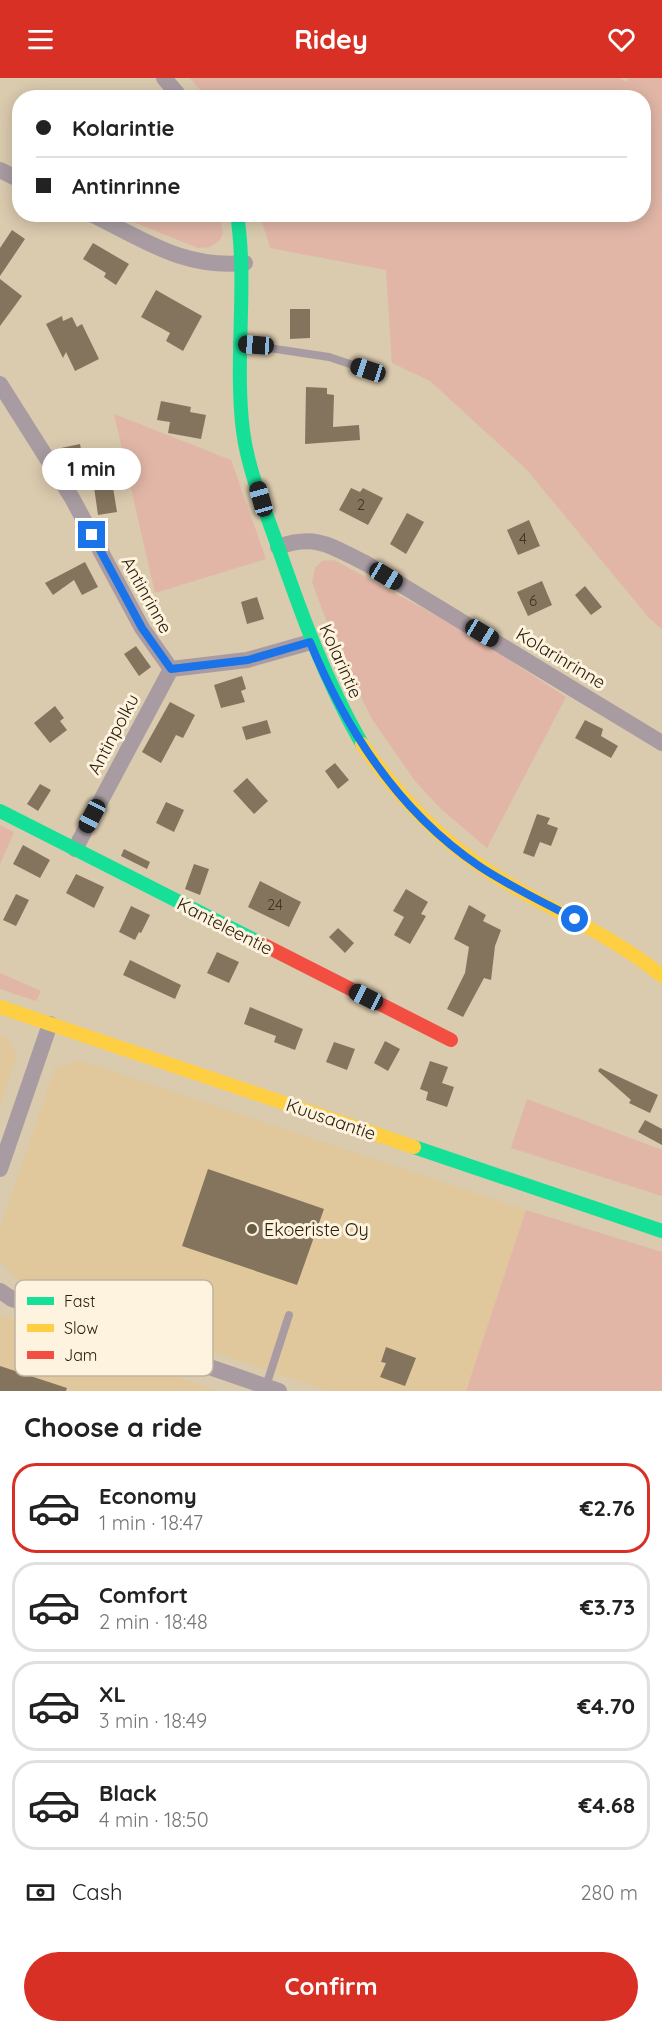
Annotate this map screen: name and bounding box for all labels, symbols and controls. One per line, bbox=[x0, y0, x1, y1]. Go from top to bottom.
text: Ridey bbox=[294, 22, 368, 56]
icon: menu bbox=[24, 23, 57, 56]
icon: heart bbox=[605, 23, 638, 56]
text: Kolarintie bbox=[72, 114, 174, 142]
text: Antinrinne bbox=[72, 172, 180, 200]
car bbox=[237, 335, 275, 355]
car bbox=[348, 356, 388, 384]
callout: 1 min bbox=[42, 448, 142, 490]
text: 1 min bbox=[67, 456, 116, 481]
car bbox=[247, 479, 275, 519]
house number: 2 bbox=[357, 495, 365, 514]
route end bbox=[78, 521, 105, 548]
house number: 4 bbox=[519, 529, 527, 548]
street label: Antinrinne bbox=[117, 553, 177, 637]
car bbox=[366, 559, 406, 593]
house number: 6 bbox=[529, 591, 537, 610]
car bbox=[462, 616, 502, 650]
street label: Kolarintie bbox=[314, 620, 368, 702]
street label: Kolarinrinne bbox=[512, 622, 610, 694]
street label: Antinpolku bbox=[82, 690, 144, 778]
car bbox=[76, 796, 108, 836]
street label: Kanteleentie bbox=[173, 892, 277, 960]
house number: 24 bbox=[267, 895, 283, 914]
route start bbox=[561, 905, 588, 932]
car bbox=[346, 981, 386, 1013]
street label: Kuusaantie bbox=[283, 1093, 379, 1145]
place label: Ekoeriste Oy bbox=[264, 1218, 369, 1241]
marker: Ekoeriste Oy bbox=[245, 1222, 259, 1236]
legend bbox=[15, 1280, 213, 1376]
text: Fast bbox=[64, 1291, 95, 1311]
text: Slow bbox=[64, 1318, 98, 1338]
text: Jam bbox=[64, 1345, 97, 1365]
text: Choose a ride bbox=[24, 1410, 202, 1444]
icon: car bbox=[27, 1481, 81, 1535]
text: Economy bbox=[99, 1482, 197, 1510]
text: €2.76 bbox=[580, 1494, 635, 1522]
text: 1 min · 18:47 bbox=[99, 1510, 203, 1535]
icon: car bbox=[27, 1580, 81, 1634]
text: Comfort bbox=[99, 1581, 188, 1609]
text: €3.73 bbox=[580, 1593, 635, 1621]
text: 2 min · 18:48 bbox=[99, 1609, 208, 1634]
icon: car bbox=[27, 1679, 81, 1733]
text: XL bbox=[99, 1680, 126, 1708]
text: €4.70 bbox=[577, 1692, 635, 1720]
text: 3 min · 18:49 bbox=[99, 1708, 207, 1733]
icon: car bbox=[27, 1778, 81, 1832]
text: Black bbox=[99, 1779, 157, 1807]
text: €4.68 bbox=[579, 1791, 635, 1819]
text: 4 min · 18:50 bbox=[99, 1807, 209, 1832]
icon: cash bbox=[24, 1876, 57, 1909]
text: Cash bbox=[72, 1878, 123, 1906]
text: 280 m bbox=[581, 1880, 638, 1905]
button: Confirm bbox=[24, 1952, 638, 2021]

